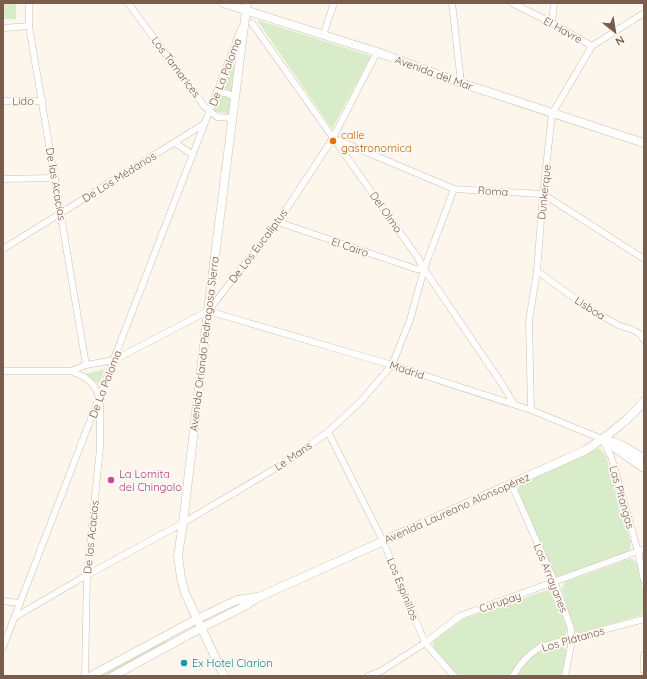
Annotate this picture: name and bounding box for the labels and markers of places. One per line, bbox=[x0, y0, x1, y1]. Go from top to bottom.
place label: calle gastronomica bbox=[341, 128, 412, 155]
marker: calle gastronomica bbox=[328, 136, 338, 146]
place label: La Lomita del Chingolo bbox=[119, 467, 182, 494]
marker: La Lomita del Chingolo bbox=[106, 475, 116, 485]
place label: Ex Hotel Clarion bbox=[192, 656, 273, 670]
marker: Ex Hotel Clarion bbox=[179, 658, 189, 668]

